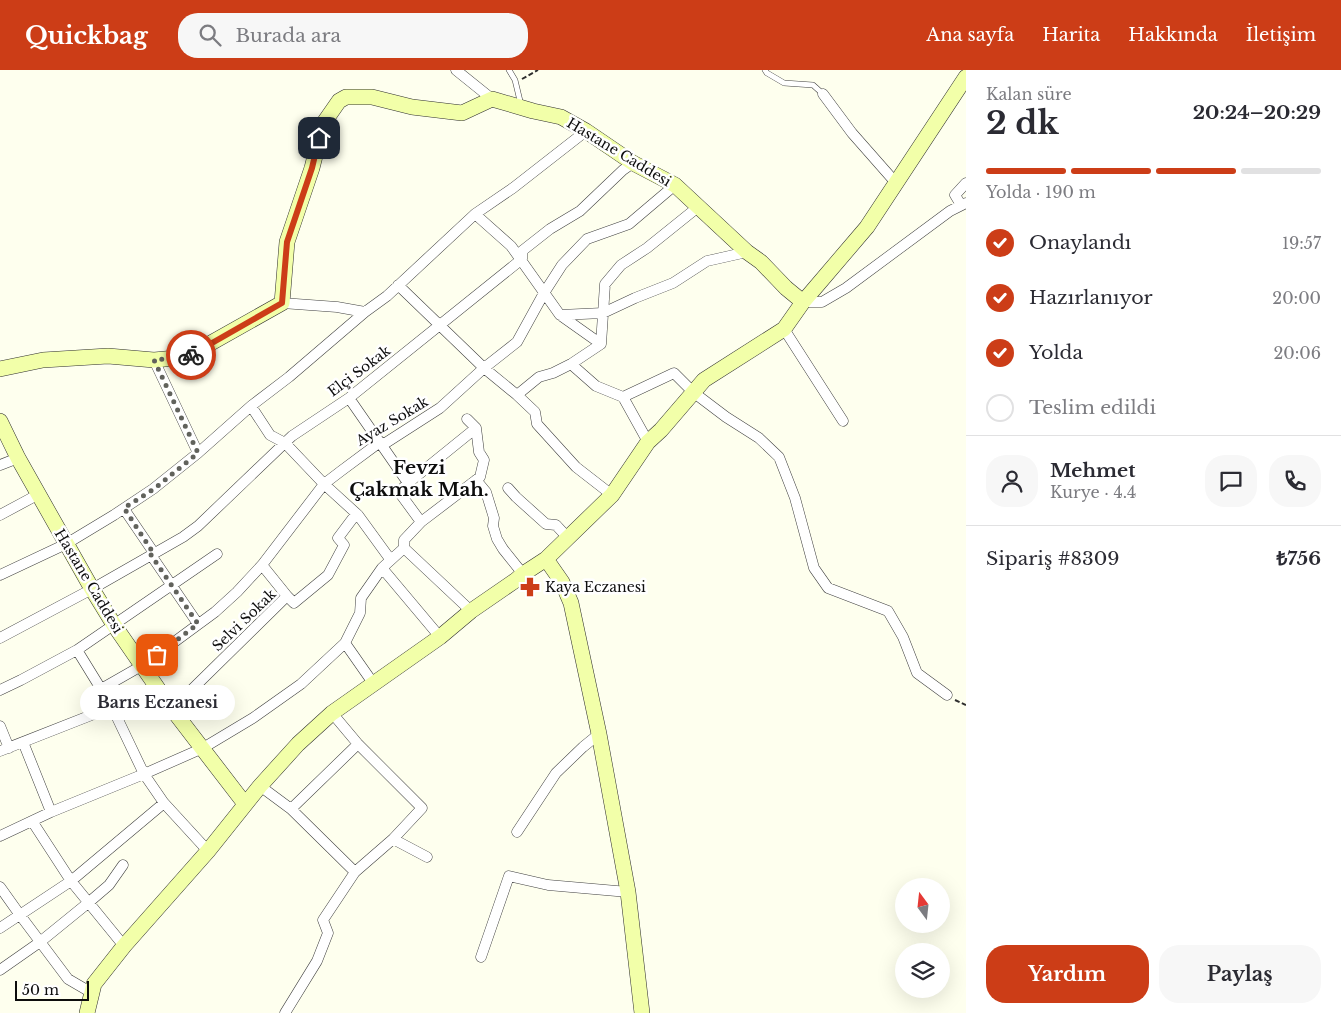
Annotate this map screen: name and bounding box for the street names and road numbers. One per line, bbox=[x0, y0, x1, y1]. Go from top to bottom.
street label: Hastane Caddesi bbox=[563, 114, 675, 190]
street label: Elçi Sokak bbox=[324, 341, 394, 401]
street label: Ayaz Sokak bbox=[352, 392, 432, 450]
street label: Hastane Caddesi bbox=[51, 525, 127, 637]
street label: Selvi Sokak bbox=[208, 585, 280, 655]

